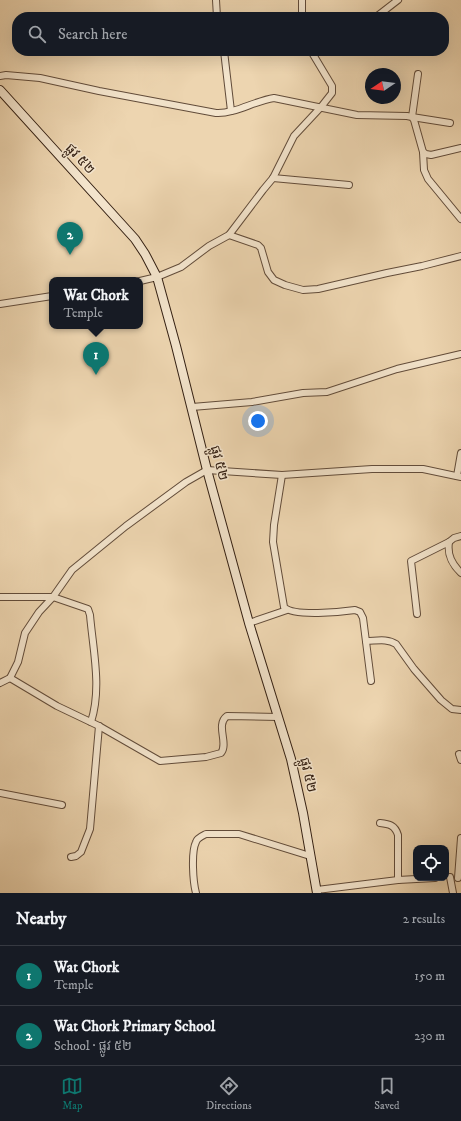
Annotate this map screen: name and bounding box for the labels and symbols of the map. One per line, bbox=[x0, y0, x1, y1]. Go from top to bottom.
north arrow bbox=[365, 68, 401, 104]
street label: ផ្លូវ ៥២ bbox=[60, 140, 99, 180]
pin: 2 bbox=[57, 222, 83, 255]
pin: 1 bbox=[83, 342, 109, 375]
your location bbox=[248, 411, 268, 431]
street label: ផ្លូវ ៥២ bbox=[204, 443, 232, 483]
street label: ផ្លូវ ៥២ bbox=[293, 755, 321, 795]

